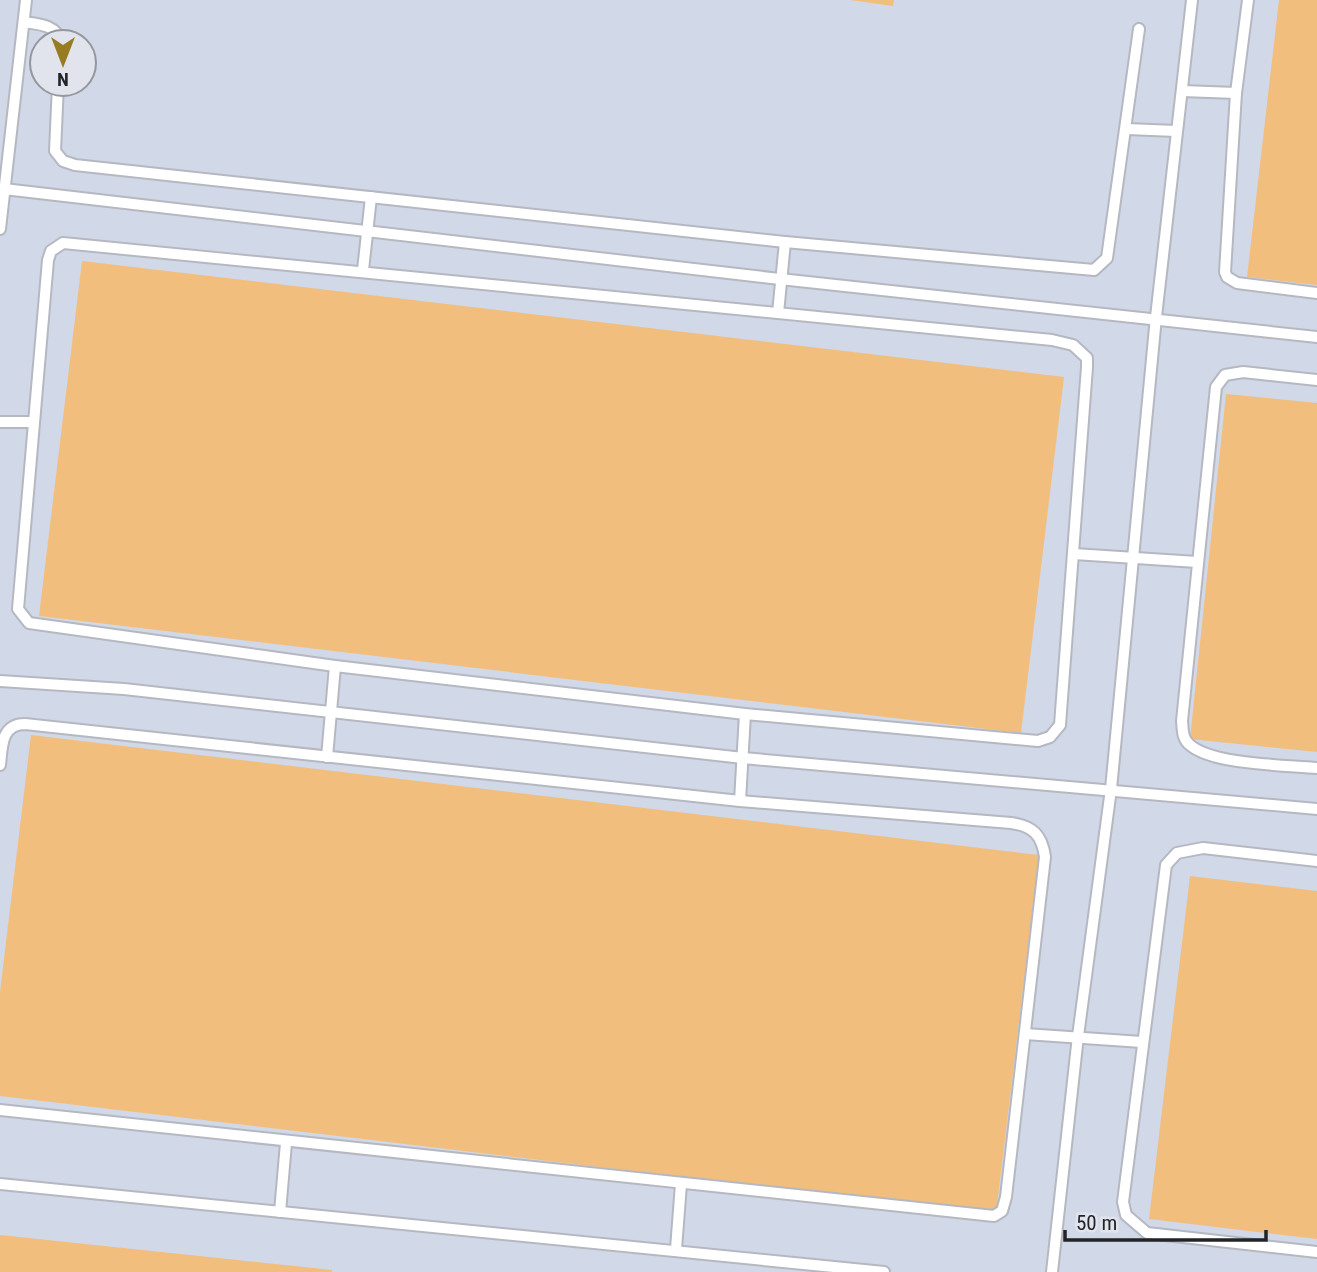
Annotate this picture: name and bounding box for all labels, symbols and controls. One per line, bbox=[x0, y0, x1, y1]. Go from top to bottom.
north arrow bbox=[28, 28, 98, 98]
text: N bbox=[57, 68, 69, 91]
scale bar bbox=[1065, 1198, 1266, 1242]
text: 50 m bbox=[1076, 1211, 1117, 1235]

